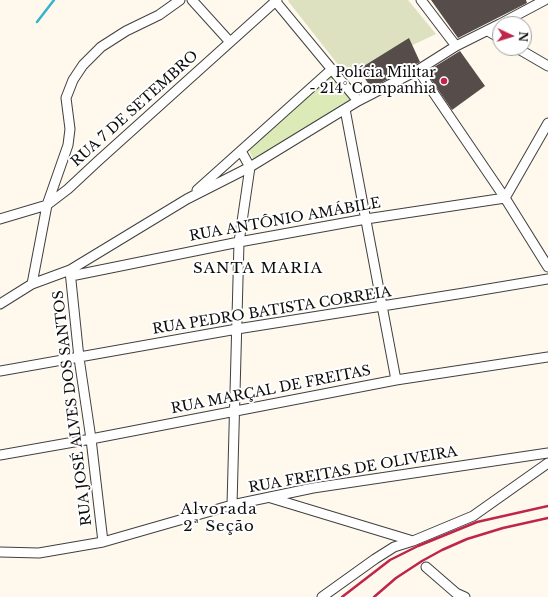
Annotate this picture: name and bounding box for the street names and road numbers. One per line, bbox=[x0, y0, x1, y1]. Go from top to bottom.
street label: RUA 7 DE SETEMBRO bbox=[68, 48, 202, 170]
street label: RUA ANTÔNIO AMÁBILE bbox=[188, 195, 382, 245]
street label: RUA PEDRO BATISTA CORREIA bbox=[151, 284, 393, 338]
street label: RUA JOSÉ ALVES DOS SANTOS bbox=[50, 289, 96, 527]
street label: RUA MARÇAL DE FREITAS bbox=[170, 362, 372, 418]
street label: RUA FREITAS DE OLIVEIRA bbox=[247, 443, 459, 497]

